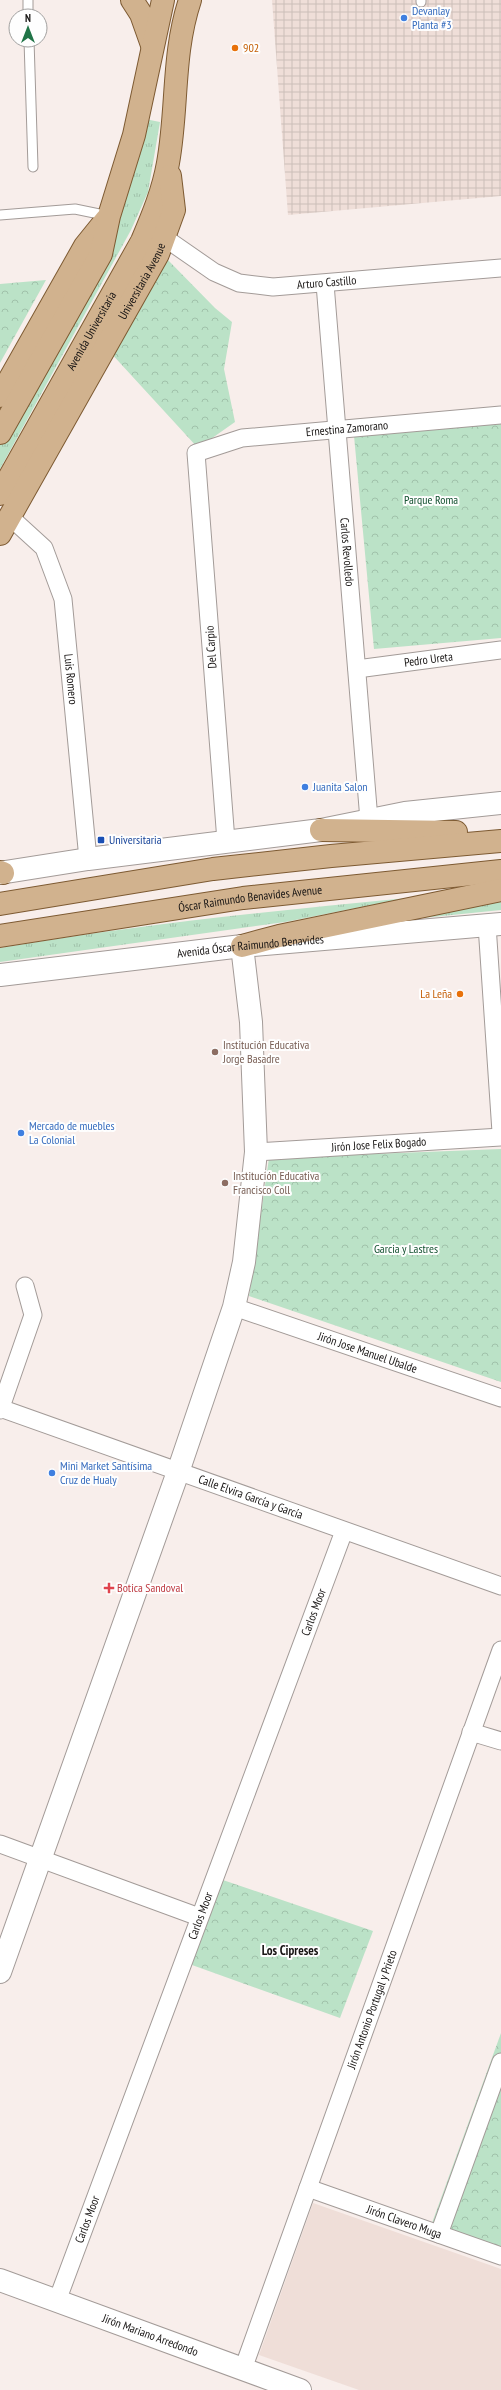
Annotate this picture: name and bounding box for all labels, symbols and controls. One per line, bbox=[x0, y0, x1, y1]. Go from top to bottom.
place label: Devanlay Planta #3 bbox=[412, 3, 452, 32]
north arrow bbox=[8, 8, 48, 48]
text: N bbox=[25, 11, 31, 25]
marker: Devanlay Planta #3 bbox=[399, 13, 409, 23]
place label: 902 bbox=[243, 40, 259, 55]
marker: 902 bbox=[230, 43, 240, 53]
street label: Universitaria Avenue bbox=[115, 241, 168, 322]
street label: Arturo Castillo bbox=[296, 272, 357, 292]
street label: Avenida Universitaria bbox=[63, 288, 119, 373]
street label: Ernestina Zamorano bbox=[305, 417, 389, 439]
park label: Parque Roma bbox=[404, 492, 458, 507]
street label: Carlos Revolledo bbox=[337, 517, 358, 587]
street label: Del Carpio bbox=[202, 625, 219, 669]
street label: Pedro Ureta bbox=[403, 648, 454, 670]
street label: Luis Romero bbox=[61, 653, 81, 705]
place label: Juanita Salon bbox=[312, 779, 368, 794]
marker: Juanita Salon bbox=[300, 782, 310, 792]
place label: Universitaria bbox=[109, 832, 162, 847]
marker: Universitaria bbox=[96, 835, 106, 845]
street label: Óscar Raimundo Benavides Avenue bbox=[177, 882, 323, 915]
street label: Avenida Óscar Raimundo Benavides bbox=[176, 931, 324, 961]
place label: La Leña bbox=[420, 986, 452, 1001]
marker: La Leña bbox=[455, 989, 465, 999]
place label: Institución Educativa Jorge Basadre bbox=[222, 1037, 310, 1066]
marker: Institución Educativa Jorge Basadre bbox=[210, 1047, 220, 1057]
place label: Mercado de muebles La Colonial bbox=[29, 1118, 115, 1147]
marker: Mercado de muebles La Colonial bbox=[16, 1128, 26, 1138]
street label: Jirón Jose Felix Bogado bbox=[330, 1134, 427, 1154]
place label: Institución Educativa Francisco Coll bbox=[233, 1168, 320, 1197]
marker: Institución Educativa Francisco Coll bbox=[220, 1178, 230, 1188]
park label: Garcia y Lastres bbox=[374, 1241, 438, 1256]
street label: Jirón Jose Manuel Ubalde bbox=[315, 1328, 419, 1376]
place label: Mini Market Santísima Cruz de Hualy bbox=[60, 1458, 152, 1487]
marker: Mini Market Santísima Cruz de Hualy bbox=[47, 1468, 57, 1478]
street label: Calle Elvira García y García bbox=[197, 1471, 305, 1522]
place label: Botica Sandoval bbox=[117, 1580, 183, 1595]
marker: Botica Sandoval bbox=[104, 1583, 114, 1593]
street label: Carlos Moor bbox=[298, 1586, 329, 1638]
street label: Carlos Moor bbox=[184, 1889, 216, 1941]
district label: Los Cipreses bbox=[262, 1942, 319, 1959]
street label: Jirón Antonio Portugal y Prieto bbox=[343, 1948, 400, 2072]
street label: Carlos Moor bbox=[71, 2193, 103, 2245]
street label: Jirón Clavero Muga bbox=[364, 2201, 444, 2242]
street label: Jirón Mariano Arredondo bbox=[99, 2310, 200, 2359]

